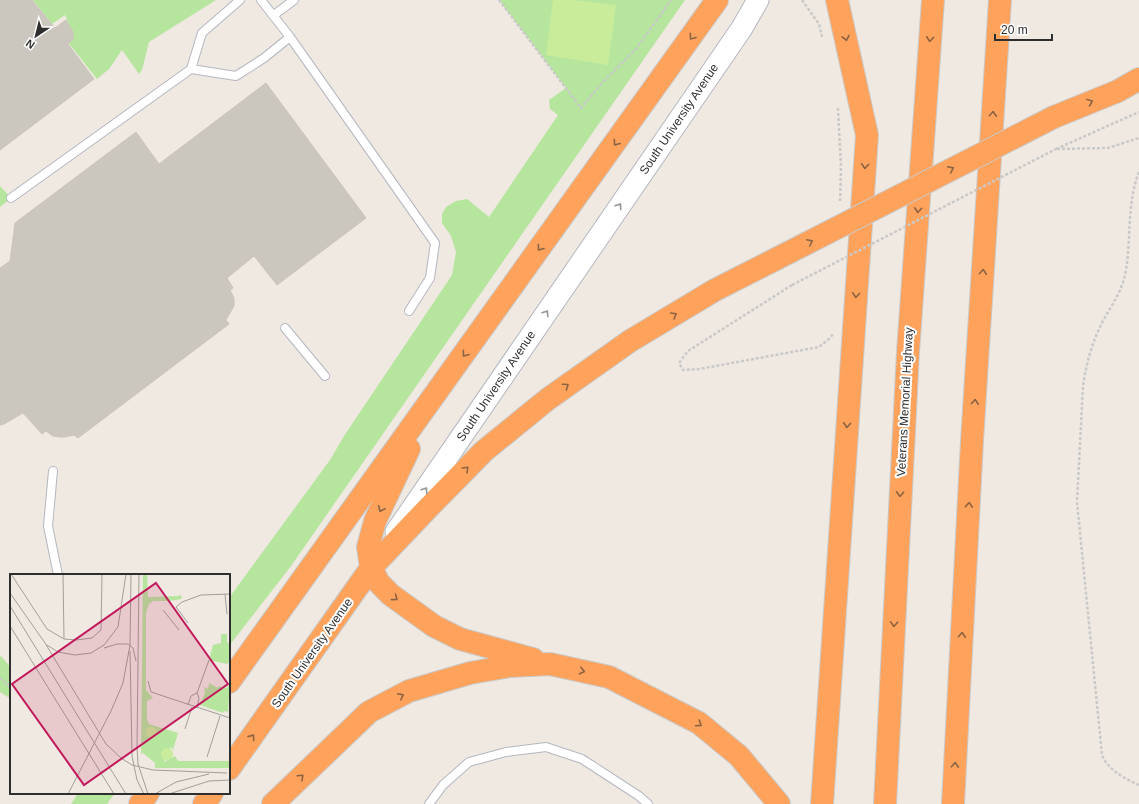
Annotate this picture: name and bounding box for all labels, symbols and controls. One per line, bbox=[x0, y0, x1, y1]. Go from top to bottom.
north arrow bbox=[16, 16, 56, 56]
scale bar bbox=[995, 16, 1052, 42]
text: 20 m bbox=[1001, 23, 1028, 37]
one-way arrow bbox=[689, 33, 697, 40]
one-way arrow bbox=[842, 35, 850, 41]
one-way arrow bbox=[926, 36, 935, 42]
text: N bbox=[24, 37, 37, 51]
street label: South University Avenue bbox=[637, 61, 721, 177]
one-way arrow bbox=[1087, 99, 1094, 107]
one-way arrow bbox=[988, 111, 997, 117]
one-way arrow bbox=[614, 138, 621, 145]
one-way arrow bbox=[860, 163, 869, 169]
one-way arrow bbox=[947, 167, 954, 174]
one-way arrow bbox=[614, 203, 622, 210]
one-way arrow bbox=[913, 207, 922, 213]
one-way arrow bbox=[806, 239, 814, 246]
one-way arrow bbox=[538, 244, 545, 251]
one-way arrow bbox=[978, 269, 987, 275]
one-way arrow bbox=[851, 292, 860, 298]
one-way arrow bbox=[541, 311, 548, 318]
one-way arrow bbox=[670, 312, 677, 319]
street label: Veterans Memorial Highway bbox=[894, 327, 916, 477]
street label: South University Avenue bbox=[454, 328, 538, 444]
one-way arrow bbox=[462, 350, 470, 357]
one-way arrow bbox=[562, 383, 569, 391]
one-way arrow bbox=[970, 399, 979, 405]
one-way arrow bbox=[843, 422, 852, 428]
one-way arrow bbox=[461, 466, 469, 474]
one-way arrow bbox=[420, 487, 428, 494]
one-way arrow bbox=[896, 491, 904, 497]
one-way arrow bbox=[964, 502, 973, 508]
one-way arrow bbox=[378, 504, 386, 512]
inset map bbox=[10, 574, 230, 794]
one-way arrow bbox=[391, 594, 398, 601]
street label: South University Avenue bbox=[269, 595, 355, 710]
one-way arrow bbox=[889, 621, 898, 627]
one-way arrow bbox=[957, 632, 966, 638]
one-way arrow bbox=[578, 666, 585, 675]
one-way arrow bbox=[397, 693, 404, 700]
one-way arrow bbox=[695, 719, 702, 726]
one-way arrow bbox=[247, 735, 254, 742]
one-way arrow bbox=[950, 762, 959, 768]
one-way arrow bbox=[296, 774, 303, 781]

